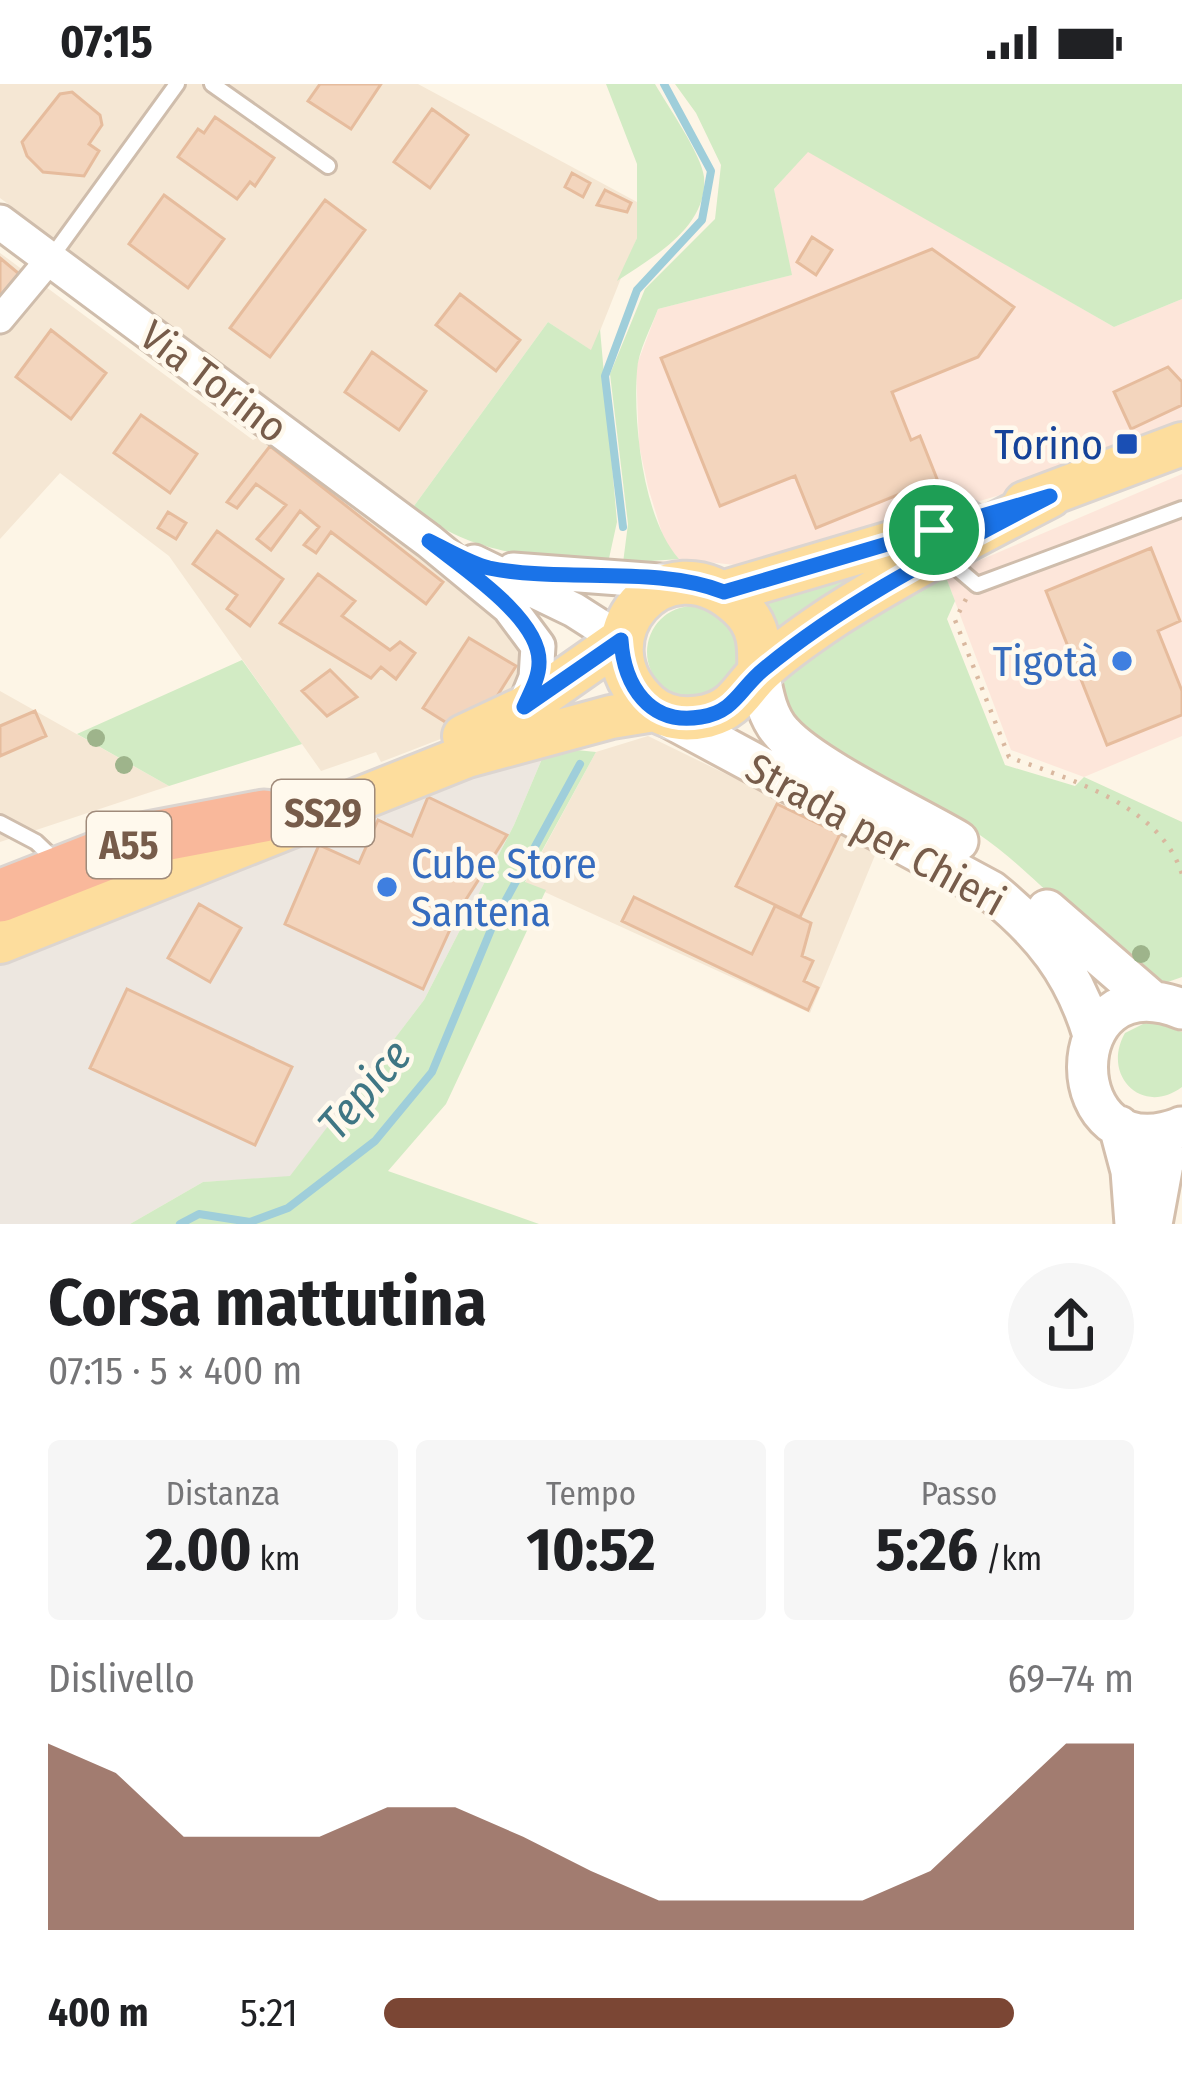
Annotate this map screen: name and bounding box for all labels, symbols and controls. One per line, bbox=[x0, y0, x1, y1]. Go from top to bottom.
text: 07:15 bbox=[60, 15, 153, 69]
street label: Via Torino bbox=[130, 310, 297, 453]
place label: Torino bbox=[994, 420, 1103, 470]
marker: Torino bbox=[1114, 431, 1140, 457]
pin bbox=[883, 479, 985, 581]
icon: arrive bbox=[901, 497, 967, 563]
place label: Tigotà bbox=[993, 637, 1098, 687]
marker: Tigotà bbox=[1109, 648, 1135, 674]
street label: Strada per Chieri bbox=[737, 743, 1014, 927]
road number: SS29 bbox=[272, 780, 374, 846]
road number: A55 bbox=[87, 812, 171, 878]
place label: Cube Store Santena bbox=[411, 839, 597, 937]
marker: Cube Store Santena bbox=[374, 874, 400, 900]
water label: Tepice bbox=[307, 1029, 423, 1151]
text: Corsa mattutina bbox=[48, 1263, 487, 1342]
button: share bbox=[1008, 1263, 1134, 1389]
text: 07:15 · 5 × 400 m bbox=[48, 1348, 302, 1394]
text: Distanza bbox=[166, 1474, 280, 1514]
text: Tempo bbox=[546, 1474, 636, 1514]
text: Passo bbox=[921, 1474, 997, 1514]
text: 2.00 bbox=[146, 1514, 252, 1586]
text: 10:52 bbox=[527, 1514, 655, 1586]
text: 5:26 bbox=[876, 1514, 978, 1586]
text: km bbox=[252, 1539, 300, 1579]
text: /km bbox=[978, 1539, 1042, 1579]
text: Dislivello bbox=[48, 1656, 195, 1702]
text: 69–74 m bbox=[1008, 1656, 1134, 1702]
text: 400 m bbox=[48, 1990, 149, 2036]
text: 5:21 bbox=[240, 1990, 298, 2036]

